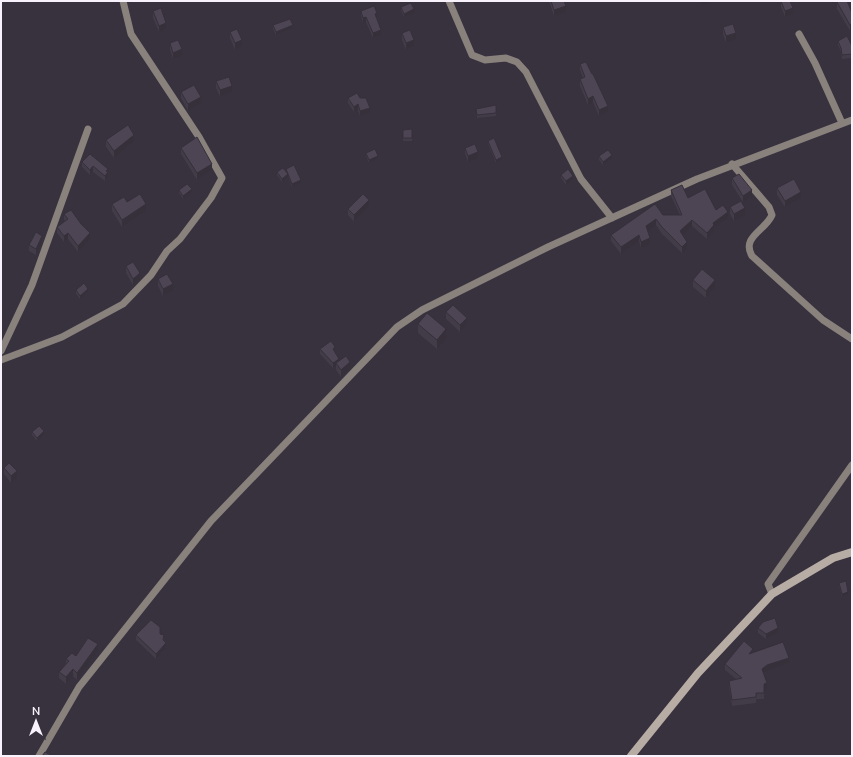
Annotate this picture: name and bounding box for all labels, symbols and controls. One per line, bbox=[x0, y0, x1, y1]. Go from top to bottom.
north arrow bbox=[16, 701, 56, 741]
text: N bbox=[32, 704, 40, 719]

